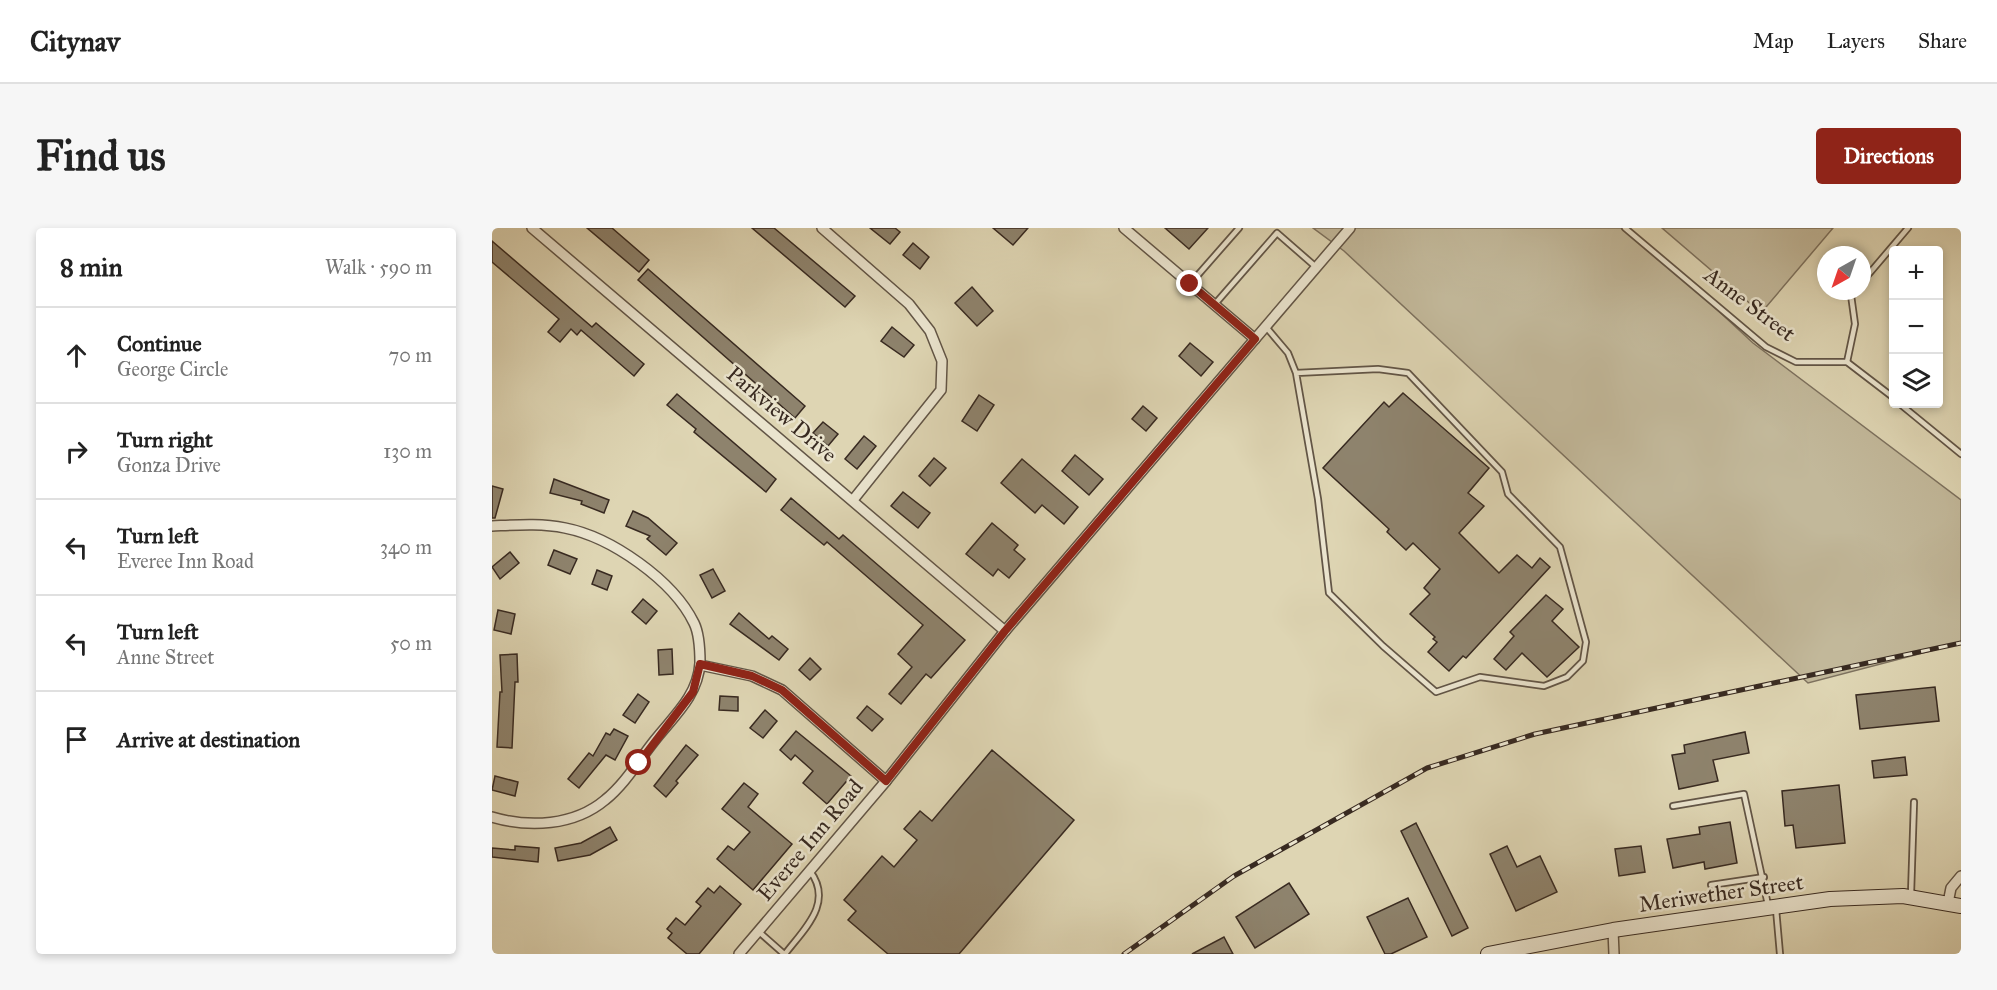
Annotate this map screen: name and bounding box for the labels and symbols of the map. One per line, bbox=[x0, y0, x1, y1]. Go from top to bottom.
north arrow bbox=[1817, 246, 1871, 300]
street label: Anne Street bbox=[1698, 260, 1801, 347]
route end bbox=[1176, 270, 1202, 296]
street label: Parkview Drive bbox=[721, 360, 843, 468]
route start bbox=[625, 749, 651, 775]
street label: Everee Inn Road bbox=[751, 774, 869, 906]
street label: Meriwether Street bbox=[1637, 868, 1805, 918]

